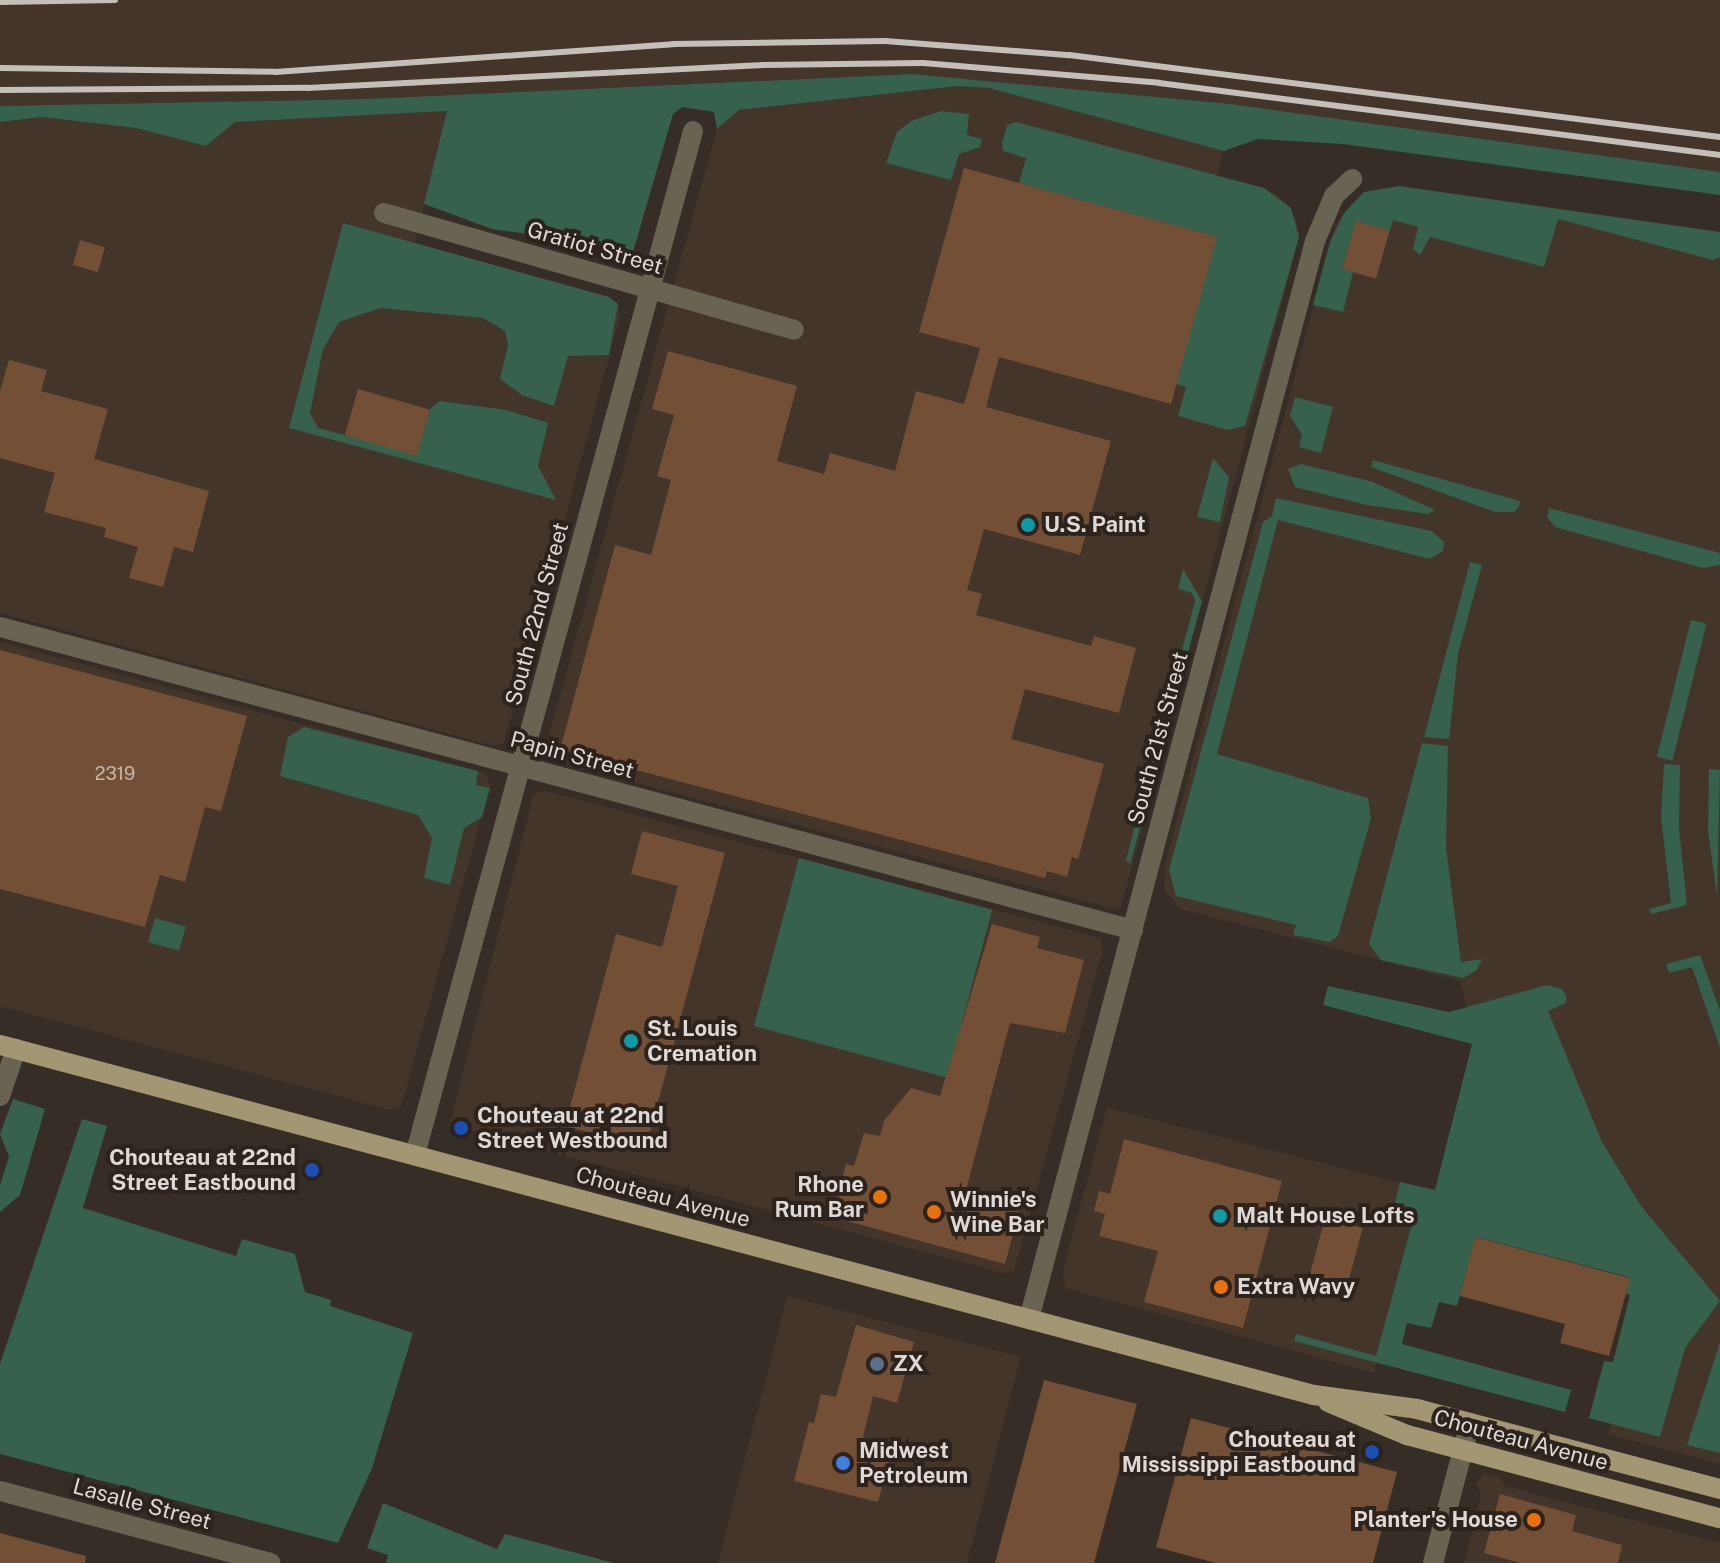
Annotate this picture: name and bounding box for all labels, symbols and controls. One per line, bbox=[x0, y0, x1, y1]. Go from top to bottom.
street label: Gratiot Street bbox=[524, 216, 666, 280]
place label: U.S. Paint bbox=[1044, 512, 1146, 538]
marker: U.S. Paint bbox=[1019, 516, 1037, 534]
street label: South 22nd Street bbox=[500, 520, 574, 708]
street label: South 21st Street bbox=[1122, 649, 1194, 827]
street label: Papin Street bbox=[507, 726, 637, 784]
house number: 2319 bbox=[95, 763, 135, 785]
place label: St. Louis Cremation bbox=[647, 1015, 757, 1066]
marker: St. Louis Cremation bbox=[622, 1032, 640, 1050]
place label: Chouteau at 22nd Street Westbound bbox=[477, 1102, 668, 1154]
marker: Chouteau at 22nd Street Westbound bbox=[452, 1119, 470, 1137]
place label: Chouteau at 22nd Street Eastbound bbox=[109, 1144, 296, 1196]
marker: Chouteau at 22nd Street Eastbound bbox=[303, 1161, 321, 1179]
street label: Chouteau Avenue bbox=[573, 1161, 753, 1233]
place label: Rhone Rum Bar bbox=[774, 1171, 864, 1222]
place label: Winnie's Wine Bar bbox=[950, 1186, 1045, 1238]
marker: Rhone Rum Bar bbox=[871, 1188, 889, 1206]
marker: Winnie's Wine Bar bbox=[925, 1203, 943, 1221]
place label: Malt House Lofts bbox=[1236, 1203, 1415, 1229]
marker: Malt House Lofts bbox=[1211, 1207, 1229, 1225]
place label: Extra Wavy bbox=[1237, 1274, 1355, 1300]
marker: Extra Wavy bbox=[1212, 1278, 1230, 1296]
place label: ZX bbox=[893, 1351, 924, 1377]
marker: ZX bbox=[868, 1355, 886, 1373]
street label: Chouteau Avenue bbox=[1431, 1404, 1611, 1476]
place label: Chouteau at Mississippi Eastbound bbox=[1122, 1426, 1356, 1478]
place label: Midwest Petroleum bbox=[859, 1437, 968, 1488]
marker: Chouteau at Mississippi Eastbound bbox=[1363, 1443, 1381, 1461]
marker: Midwest Petroleum bbox=[834, 1454, 852, 1472]
street label: Lasalle Street bbox=[70, 1473, 214, 1535]
place label: Planter's House bbox=[1353, 1507, 1518, 1533]
marker: Planter's House bbox=[1525, 1511, 1543, 1529]

